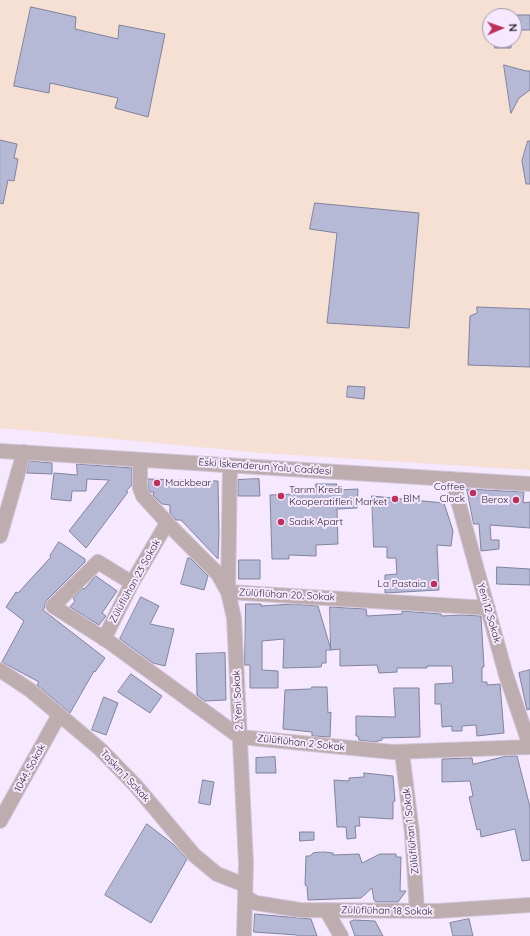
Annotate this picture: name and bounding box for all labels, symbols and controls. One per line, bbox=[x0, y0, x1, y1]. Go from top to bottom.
north arrow bbox=[482, 8, 522, 48]
text: N bbox=[506, 23, 520, 32]
street label: Eski İskenderun Yolu Caddesi bbox=[198, 456, 332, 478]
place label: Mackbear bbox=[165, 477, 211, 489]
marker: Mackbear bbox=[152, 478, 162, 488]
place label: Coffee Clock bbox=[434, 481, 465, 504]
place label: Tarım Kredi Kooperatifleri Market bbox=[289, 484, 387, 508]
marker: Coffee Clock bbox=[468, 488, 478, 498]
marker: Tarım Kredi Kooperatifleri Market bbox=[276, 491, 286, 501]
place label: BİM bbox=[403, 493, 420, 505]
marker: BİM bbox=[390, 494, 400, 504]
place label: Berox bbox=[481, 494, 508, 506]
marker: Berox bbox=[511, 495, 521, 505]
place label: Sadık Apart bbox=[289, 516, 343, 528]
marker: Sadık Apart bbox=[276, 517, 286, 527]
street label: Zülüflühan 23 Sokak bbox=[107, 537, 163, 625]
place label: La Pastaia bbox=[378, 578, 426, 590]
marker: La Pastaia bbox=[429, 579, 439, 589]
street label: Yeni 12 Sokak bbox=[475, 582, 503, 644]
street label: Zülüflühan 20. Sokak bbox=[239, 586, 335, 604]
street label: 2. Yeni Sokak bbox=[230, 670, 246, 730]
street label: Zülüflühan 2 Sokak bbox=[256, 732, 346, 754]
street label: 1044. Sokak bbox=[12, 742, 48, 794]
street label: Taşkın 1 Sokak bbox=[98, 748, 152, 804]
street label: Zülüflühan 1 Sokak bbox=[401, 787, 421, 875]
street label: Zülüflühan 18 Sokak bbox=[341, 904, 433, 918]

